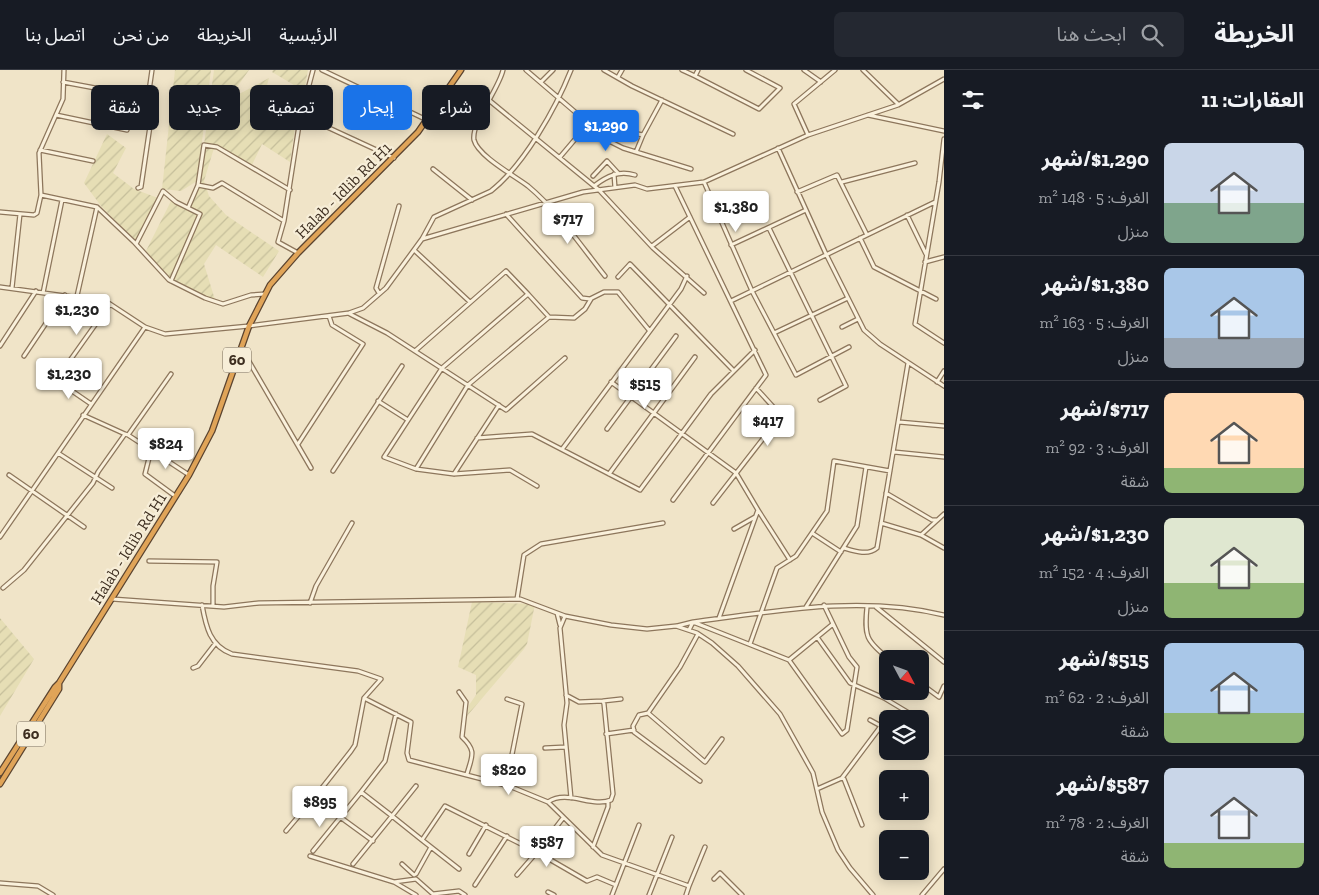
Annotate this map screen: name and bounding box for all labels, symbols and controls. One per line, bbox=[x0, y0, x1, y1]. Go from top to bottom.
search box bbox=[834, 12, 1184, 57]
text: الخريطة bbox=[1214, 19, 1294, 48]
icon: search bbox=[1138, 21, 1166, 49]
text: ابحث هنا bbox=[1057, 23, 1126, 46]
text: اتصل بنا bbox=[25, 24, 85, 46]
text: من نحن bbox=[113, 24, 169, 46]
text: الخريطة bbox=[197, 24, 251, 46]
text: الرئيسية bbox=[279, 24, 337, 46]
chip: شقة bbox=[91, 85, 159, 130]
chip: جديد bbox=[169, 85, 240, 130]
chip: تصفية bbox=[250, 85, 333, 130]
chip: إيجار bbox=[343, 85, 412, 130]
chip: شراء bbox=[422, 85, 490, 130]
icon: filters bbox=[959, 86, 987, 114]
text: العقارات: 11 bbox=[1201, 87, 1304, 112]
pin: $1,290 bbox=[565, 109, 647, 152]
text: $1,290 bbox=[584, 116, 628, 135]
street label: Halab - Idlib Rd H1 bbox=[291, 138, 395, 242]
text: $1,290/شهر bbox=[1042, 146, 1149, 171]
icon: home bbox=[1204, 163, 1264, 223]
text: الغرف: 5 · 148 m² bbox=[1038, 188, 1149, 207]
pin: $1,380 bbox=[695, 190, 777, 233]
text: $1,380 bbox=[714, 197, 758, 216]
pin: $717 bbox=[538, 202, 598, 245]
text: $717 bbox=[553, 209, 583, 228]
text: منزل bbox=[1118, 222, 1149, 241]
text: $1,380/شهر bbox=[1042, 271, 1149, 296]
icon: home bbox=[1204, 288, 1264, 348]
pin: $1,230 bbox=[36, 294, 118, 336]
text: $1,230 bbox=[55, 300, 99, 319]
text: الغرف: 5 · 163 m² bbox=[1039, 313, 1149, 332]
text: منزل bbox=[1118, 347, 1149, 366]
road number: 60 bbox=[223, 348, 251, 372]
pin: $1,230 bbox=[28, 358, 110, 400]
text: $1,230 bbox=[47, 364, 91, 383]
pin: $515 bbox=[615, 368, 675, 410]
text: $515 bbox=[629, 374, 661, 393]
text: $717/شهر bbox=[1061, 396, 1149, 421]
pin: $417 bbox=[738, 404, 798, 447]
text: $417 bbox=[752, 411, 784, 430]
icon: home bbox=[1204, 413, 1264, 473]
pin: $824 bbox=[136, 428, 196, 470]
text: $824 bbox=[149, 434, 183, 453]
text: الغرف: 3 · 92 m² bbox=[1046, 438, 1149, 457]
text: شقة bbox=[1121, 472, 1149, 491]
street label: Halab - Idlib Rd H1 bbox=[86, 489, 170, 608]
text: $1,230/شهر bbox=[1042, 521, 1149, 546]
icon: home bbox=[1204, 538, 1264, 598]
text: الغرف: 4 · 152 m² bbox=[1039, 563, 1149, 582]
text: منزل bbox=[1118, 597, 1149, 616]
text: $515/شهر bbox=[1059, 646, 1149, 671]
north arrow bbox=[879, 650, 929, 700]
map controls bbox=[879, 650, 929, 880]
icon: home bbox=[1204, 663, 1264, 723]
text: الغرف: 2 · 62 m² bbox=[1045, 688, 1149, 707]
button: layers bbox=[879, 710, 929, 760]
road number: 60 bbox=[17, 722, 45, 746]
text: شقة bbox=[1121, 722, 1149, 741]
pin: $820 bbox=[479, 754, 539, 796]
text: $820 bbox=[492, 760, 526, 779]
button: + bbox=[879, 770, 929, 820]
text: $587/شهر bbox=[1057, 771, 1149, 796]
pin: $895 bbox=[290, 786, 350, 828]
icon: home bbox=[1204, 788, 1264, 848]
text: $895 bbox=[303, 792, 337, 811]
text: الغرف: 2 · 78 m² bbox=[1046, 813, 1149, 832]
pin: $587 bbox=[517, 826, 577, 868]
button: − bbox=[879, 830, 929, 880]
text: $587 bbox=[531, 832, 563, 851]
text: شقة bbox=[1121, 847, 1149, 866]

